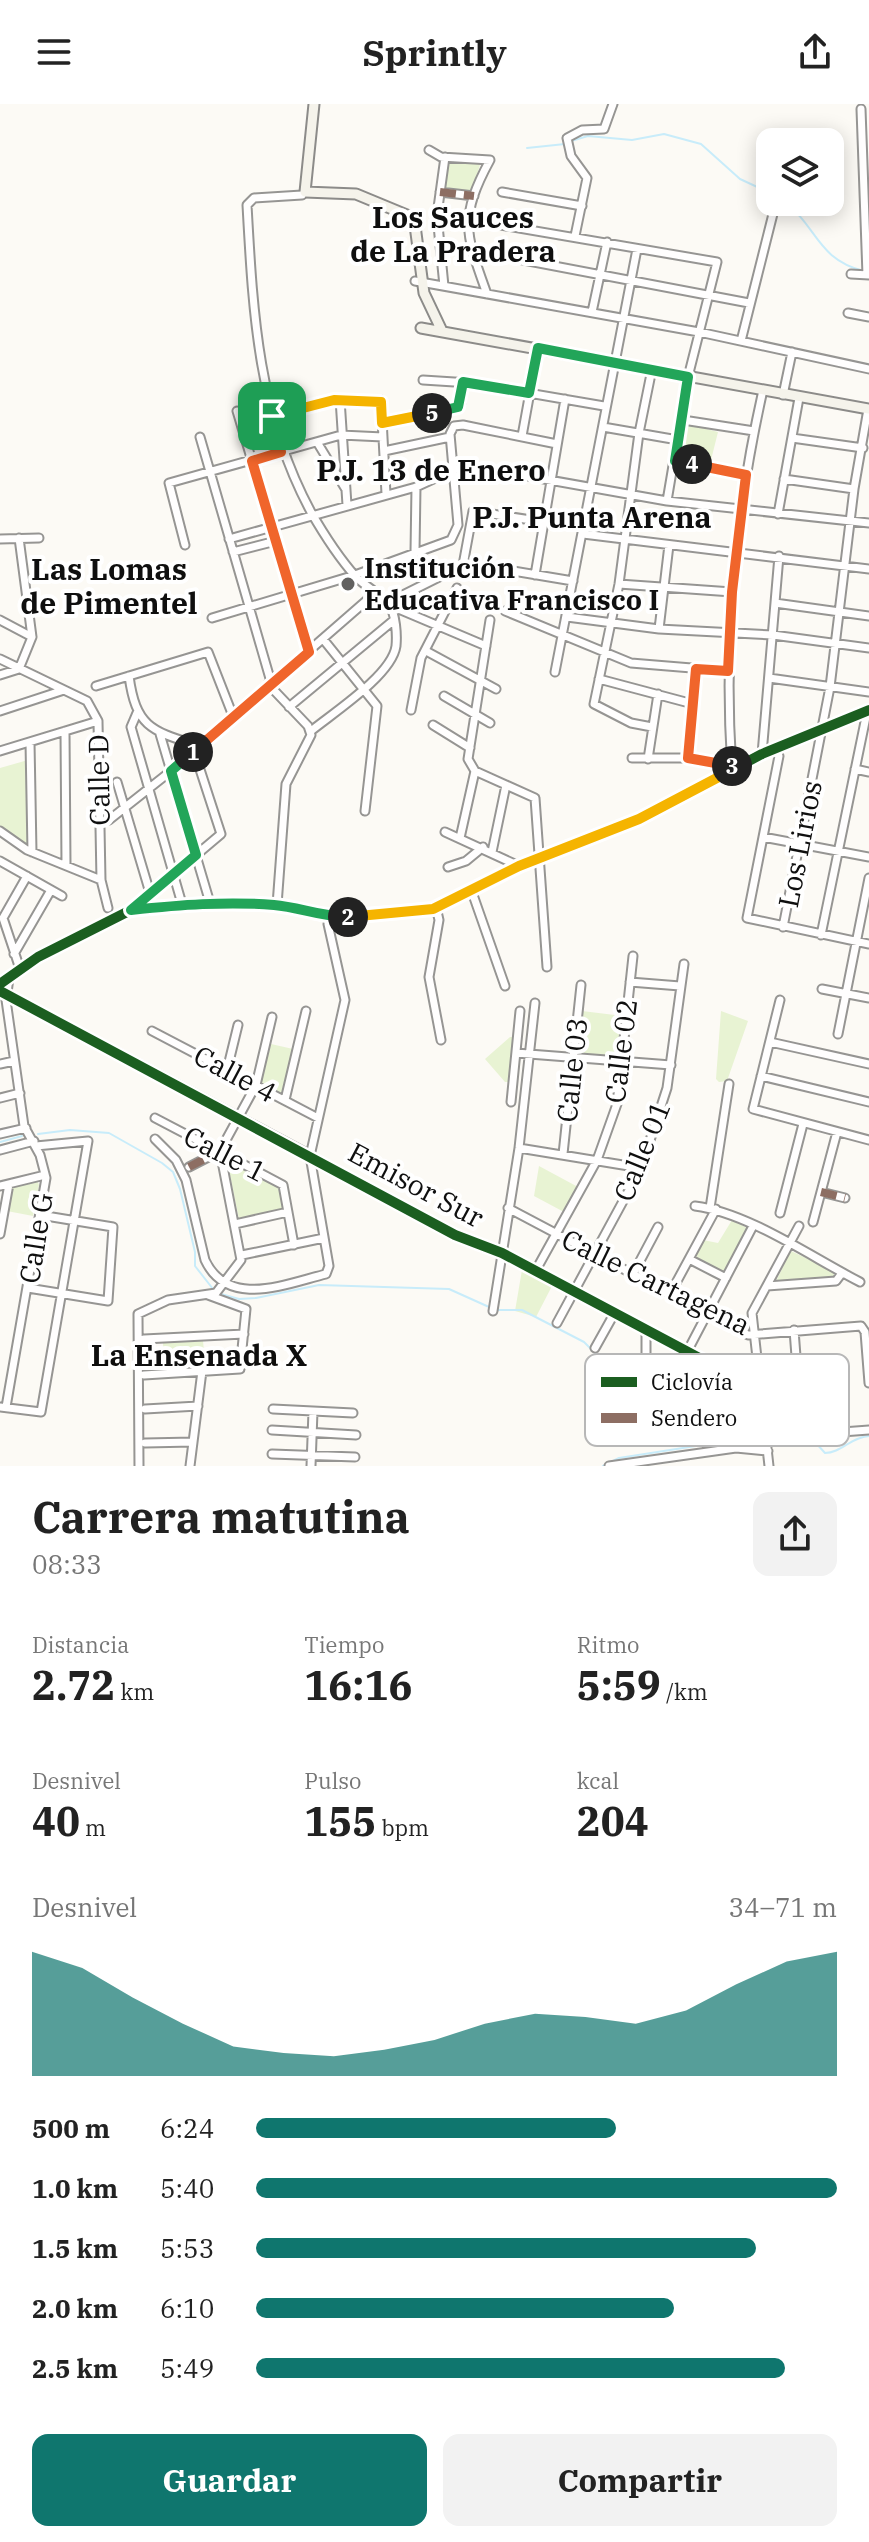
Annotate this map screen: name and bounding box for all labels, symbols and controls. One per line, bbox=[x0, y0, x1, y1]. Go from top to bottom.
text: Sprintly bbox=[362, 29, 507, 76]
icon: menu bbox=[32, 30, 76, 74]
icon: share bbox=[793, 30, 837, 74]
map controls bbox=[756, 128, 844, 216]
button: layers bbox=[756, 128, 844, 216]
district label: Los Sauces de La Pradera bbox=[350, 197, 556, 270]
pin bbox=[238, 382, 306, 450]
pin: 5 bbox=[412, 393, 452, 433]
icon: arrive bbox=[250, 394, 294, 438]
text: 5 bbox=[425, 398, 439, 427]
pin: 4 bbox=[672, 444, 712, 484]
text: 4 bbox=[685, 449, 699, 478]
district label: P.J. 13 de Enero bbox=[316, 450, 546, 489]
district label: P.J. Punta Arena bbox=[472, 497, 712, 536]
district label: Las Lomas de Pimentel bbox=[20, 549, 198, 622]
place label: Institución Educativa Francisco I bbox=[364, 549, 659, 618]
marker: Institución Educativa Francisco I bbox=[339, 575, 357, 593]
pin: 1 bbox=[173, 732, 213, 772]
street label: Calle D bbox=[79, 734, 118, 826]
text: 1 bbox=[186, 737, 200, 766]
pin: 3 bbox=[712, 746, 752, 786]
text: 3 bbox=[725, 751, 739, 780]
street label: Los Lirios bbox=[769, 777, 830, 911]
pin: 2 bbox=[328, 897, 368, 937]
text: 2 bbox=[341, 902, 355, 931]
street label: Calle 02 bbox=[596, 997, 645, 1105]
street label: Calle 03 bbox=[548, 1016, 595, 1124]
street label: Calle 4 bbox=[188, 1036, 283, 1111]
street label: Calle 01 bbox=[605, 1095, 678, 1206]
street label: Calle 1 bbox=[177, 1117, 273, 1190]
street label: Emisor Sur bbox=[342, 1133, 491, 1236]
street label: Calle G bbox=[10, 1190, 61, 1286]
street label: Calle Cartagena bbox=[556, 1220, 757, 1343]
district label: La Ensenada X bbox=[91, 1335, 308, 1374]
legend bbox=[585, 1354, 849, 1446]
text: Ciclovía bbox=[651, 1367, 733, 1396]
text: Sendero bbox=[651, 1403, 737, 1432]
text: Carrera matutina bbox=[32, 1488, 410, 1545]
button: share bbox=[753, 1492, 837, 1576]
text: 08:33 bbox=[32, 1547, 102, 1581]
text: Distancia bbox=[32, 1630, 129, 1659]
text: Tiempo bbox=[304, 1630, 384, 1659]
text: Ritmo bbox=[577, 1630, 640, 1659]
text: 2.72 bbox=[32, 1659, 115, 1711]
text: 16:16 bbox=[304, 1659, 412, 1711]
text: 5:59 bbox=[577, 1659, 661, 1711]
text: km bbox=[115, 1677, 154, 1706]
text: /km bbox=[661, 1677, 708, 1706]
text: Desnivel bbox=[32, 1766, 121, 1795]
text: Pulso bbox=[304, 1766, 361, 1795]
text: kcal bbox=[577, 1766, 619, 1795]
text: 40 bbox=[32, 1795, 80, 1847]
text: 155 bbox=[304, 1795, 376, 1847]
text: 204 bbox=[577, 1795, 649, 1847]
text: m bbox=[80, 1813, 106, 1842]
text: bpm bbox=[376, 1813, 429, 1842]
text: Desnivel bbox=[32, 1890, 137, 1924]
text: 34–71 m bbox=[729, 1890, 837, 1924]
text: 500 m bbox=[32, 2111, 110, 2145]
text: 6:24 bbox=[160, 2111, 214, 2145]
text: 1.0 km bbox=[32, 2171, 118, 2205]
text: 5:40 bbox=[160, 2171, 214, 2205]
text: 1.5 km bbox=[32, 2231, 118, 2265]
text: 5:53 bbox=[160, 2231, 214, 2265]
text: 2.0 km bbox=[32, 2291, 118, 2325]
text: 6:10 bbox=[160, 2291, 214, 2325]
text: 2.5 km bbox=[32, 2351, 118, 2385]
text: 5:49 bbox=[160, 2351, 214, 2385]
button: Guardar bbox=[32, 2434, 427, 2526]
button: Compartir bbox=[443, 2434, 837, 2526]

